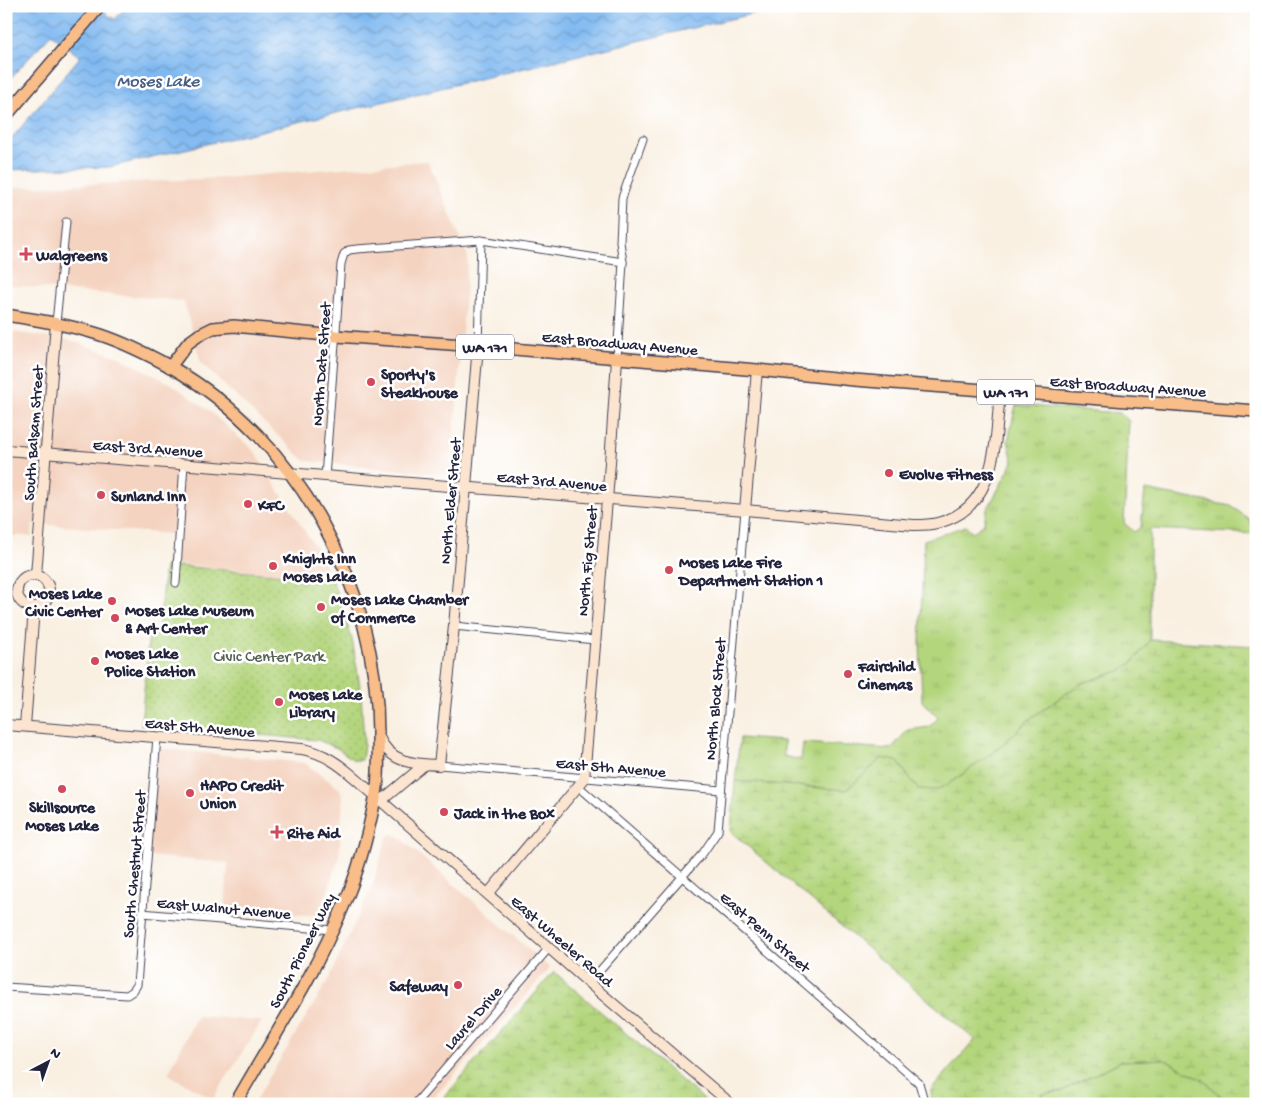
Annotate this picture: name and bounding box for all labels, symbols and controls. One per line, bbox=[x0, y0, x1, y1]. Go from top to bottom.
water label: Moses Lake bbox=[117, 72, 200, 93]
marker: Walgreens bbox=[20, 248, 32, 260]
place label: Walgreens bbox=[35, 248, 108, 267]
street label: North Date Street bbox=[310, 300, 337, 427]
street label: East Broadway Avenue bbox=[541, 329, 699, 362]
road number: WA 171 bbox=[456, 334, 514, 360]
street label: South Balsam Street bbox=[21, 364, 50, 501]
place label: Sporty's Steakhouse bbox=[381, 367, 459, 404]
street label: East Broadway Avenue bbox=[1049, 374, 1207, 403]
marker: Sporty's Steakhouse bbox=[365, 376, 377, 388]
road number: WA 171 bbox=[977, 380, 1035, 404]
street label: North Elder Street bbox=[438, 436, 468, 565]
street label: East 3rd Avenue bbox=[92, 437, 204, 464]
marker: Evolve Fitness bbox=[883, 467, 895, 479]
place label: Evolve Fitness bbox=[899, 467, 994, 486]
street label: East 3rd Avenue bbox=[496, 469, 608, 498]
marker: Sunland Inn bbox=[95, 489, 107, 501]
place label: Sunland Inn bbox=[111, 489, 186, 508]
marker: KFC bbox=[242, 498, 254, 510]
place label: KFC bbox=[257, 498, 285, 517]
street label: North Fig Street bbox=[575, 504, 604, 617]
place label: Knights Inn Moses Lake bbox=[282, 551, 357, 588]
place label: Moses Lake Fire Department Station 1 bbox=[677, 555, 823, 592]
marker: Knights Inn Moses Lake bbox=[267, 560, 279, 572]
marker: Moses Lake Fire Department Station 1 bbox=[663, 564, 675, 576]
place label: Moses Lake Civic Center bbox=[24, 586, 104, 623]
place label: Moses Lake Chamber of Commerce bbox=[330, 592, 470, 629]
marker: Moses Lake Civic Center bbox=[106, 595, 118, 607]
marker: Moses Lake Chamber of Commerce bbox=[315, 601, 327, 613]
place label: Moses Lake Museum & Art Center bbox=[125, 603, 254, 640]
marker: Moses Lake Museum & Art Center bbox=[109, 612, 121, 624]
street label: North Block Street bbox=[703, 636, 732, 761]
place label: Moses Lake Police Station bbox=[104, 646, 196, 683]
park label: Civic Center Park bbox=[213, 649, 326, 668]
marker: Moses Lake Police Station bbox=[89, 655, 101, 667]
place label: Fairchild Cinemas bbox=[857, 659, 916, 696]
marker: Fairchild Cinemas bbox=[842, 668, 854, 680]
place label: Moses Lake Library bbox=[289, 687, 363, 724]
marker: Moses Lake Library bbox=[273, 696, 285, 708]
street label: East 5th Avenue bbox=[144, 715, 256, 744]
street label: East 5th Avenue bbox=[555, 755, 667, 784]
place label: HAPO Credit Union bbox=[200, 778, 284, 815]
marker: Skillsource Moses Lake bbox=[56, 783, 68, 795]
marker: HAPO Credit Union bbox=[184, 787, 196, 799]
street label: South Chestnut Street bbox=[121, 788, 153, 939]
place label: Skillsource Moses Lake bbox=[25, 800, 99, 837]
marker: Jack in the Box bbox=[438, 806, 450, 818]
place label: Jack in the Box bbox=[453, 806, 555, 825]
marker: Rite Aid bbox=[271, 826, 283, 838]
place label: Rite Aid bbox=[286, 826, 341, 845]
street label: East Penn Street bbox=[715, 889, 814, 979]
street label: South Pioneer Way bbox=[267, 891, 341, 1012]
street label: East Wheeler Road bbox=[505, 893, 617, 994]
street label: East Walnut Avenue bbox=[156, 895, 292, 926]
place label: Safeway bbox=[389, 978, 448, 998]
marker: Safeway bbox=[452, 979, 464, 991]
street label: Laurel Drive bbox=[442, 983, 508, 1055]
north arrow bbox=[22, 1038, 72, 1088]
text: N bbox=[46, 1045, 64, 1063]

